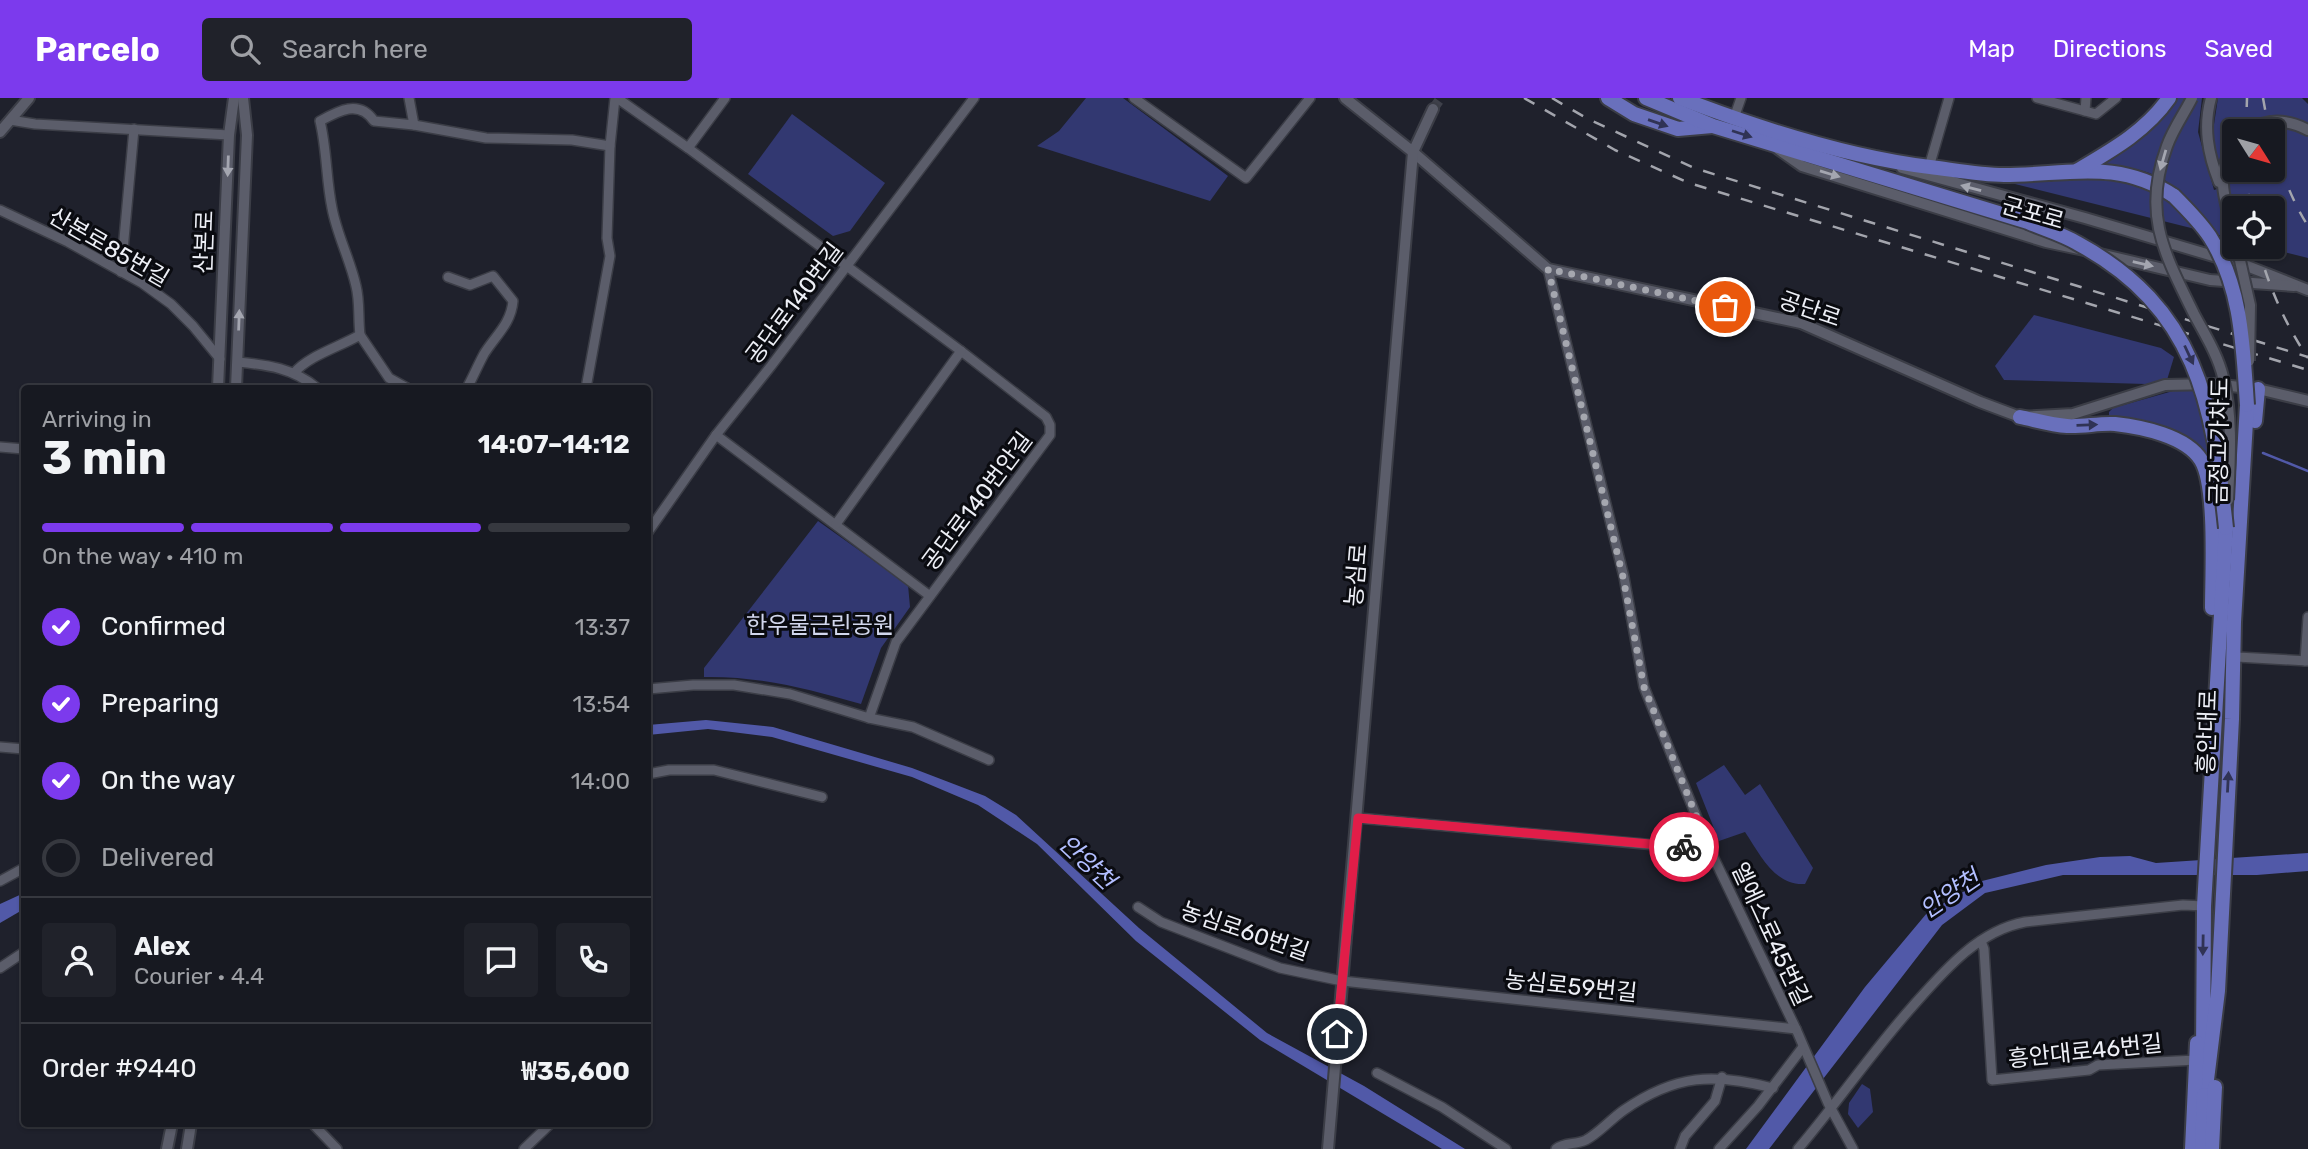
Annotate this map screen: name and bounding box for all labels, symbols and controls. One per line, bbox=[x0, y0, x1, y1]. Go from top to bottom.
search box bbox=[202, 18, 692, 81]
text: Parcelo bbox=[35, 30, 160, 69]
icon: search bbox=[226, 30, 264, 68]
text: Search here bbox=[282, 34, 428, 65]
text: Map bbox=[1968, 35, 2015, 63]
text: Directions bbox=[2053, 35, 2166, 63]
text: Saved bbox=[2204, 35, 2273, 63]
one-way arrow bbox=[1648, 117, 1669, 128]
north arrow bbox=[2222, 119, 2286, 182]
map controls bbox=[2222, 119, 2285, 259]
one-way arrow bbox=[1731, 130, 1752, 140]
one-way arrow bbox=[2158, 150, 2168, 171]
one-way arrow bbox=[223, 155, 234, 177]
one-way arrow bbox=[1820, 170, 1841, 180]
one-way arrow bbox=[1960, 182, 1982, 193]
street label: 군포로 bbox=[1999, 191, 2067, 235]
button: locate bbox=[2222, 196, 2285, 259]
street label: 산본로85번길 bbox=[44, 201, 174, 293]
street label: 산본로 bbox=[189, 210, 219, 274]
street label: 공단로140번길 bbox=[739, 237, 849, 369]
one-way arrow bbox=[2132, 259, 2154, 270]
pin bbox=[1695, 277, 1755, 337]
street label: 공단로 bbox=[1775, 285, 1845, 333]
icon: bag bbox=[1706, 288, 1744, 326]
one-way arrow bbox=[234, 309, 245, 331]
one-way arrow bbox=[2183, 345, 2195, 365]
street label: 금정고가차도 bbox=[2204, 377, 2234, 505]
text: Arriving in bbox=[42, 405, 152, 433]
one-way arrow bbox=[2077, 420, 2099, 431]
street label: 공단로140번안길 bbox=[916, 426, 1038, 576]
text: 14:07–14:12 bbox=[478, 429, 630, 460]
text: 3 min bbox=[42, 431, 167, 486]
text: On the way · 410 m bbox=[42, 542, 243, 570]
street label: 농심로 bbox=[1339, 542, 1373, 608]
icon: check bbox=[42, 608, 80, 646]
text: Confirmed bbox=[101, 611, 226, 642]
park label: 한우물근린공원 bbox=[746, 611, 894, 639]
text: 13:37 bbox=[575, 613, 630, 641]
icon: check bbox=[42, 685, 80, 723]
text: Preparing bbox=[101, 688, 219, 719]
street label: 흥안대로 bbox=[2192, 689, 2222, 775]
text: 13:54 bbox=[573, 690, 630, 718]
icon: check bbox=[42, 762, 80, 800]
text: On the way bbox=[101, 765, 235, 796]
text: 14:00 bbox=[571, 767, 630, 795]
one-way arrow bbox=[2223, 770, 2234, 792]
courier bbox=[1649, 812, 1719, 882]
icon: bike bbox=[1665, 828, 1703, 866]
water label: 안양천 bbox=[1053, 829, 1123, 897]
text: Delivered bbox=[101, 842, 214, 873]
street label: 엘에스로45번길 bbox=[1726, 858, 1816, 1010]
water label: 안양천 bbox=[1915, 862, 1988, 924]
street label: 농심로60번길 bbox=[1177, 896, 1313, 966]
button: person bbox=[42, 923, 116, 997]
button: chat bbox=[464, 923, 538, 997]
button: phone bbox=[556, 923, 630, 997]
text: Alex bbox=[134, 931, 190, 962]
one-way arrow bbox=[2197, 934, 2209, 956]
text: Courier · 4.4 bbox=[134, 962, 264, 990]
street label: 농심로59번길 bbox=[1503, 965, 1639, 1007]
pin bbox=[1307, 1004, 1367, 1064]
icon: home bbox=[1318, 1015, 1356, 1053]
street label: 흥안대로46번길 bbox=[2006, 1029, 2164, 1073]
text: Order #9440 bbox=[42, 1053, 197, 1084]
text: ₩35,600 bbox=[521, 1056, 630, 1087]

